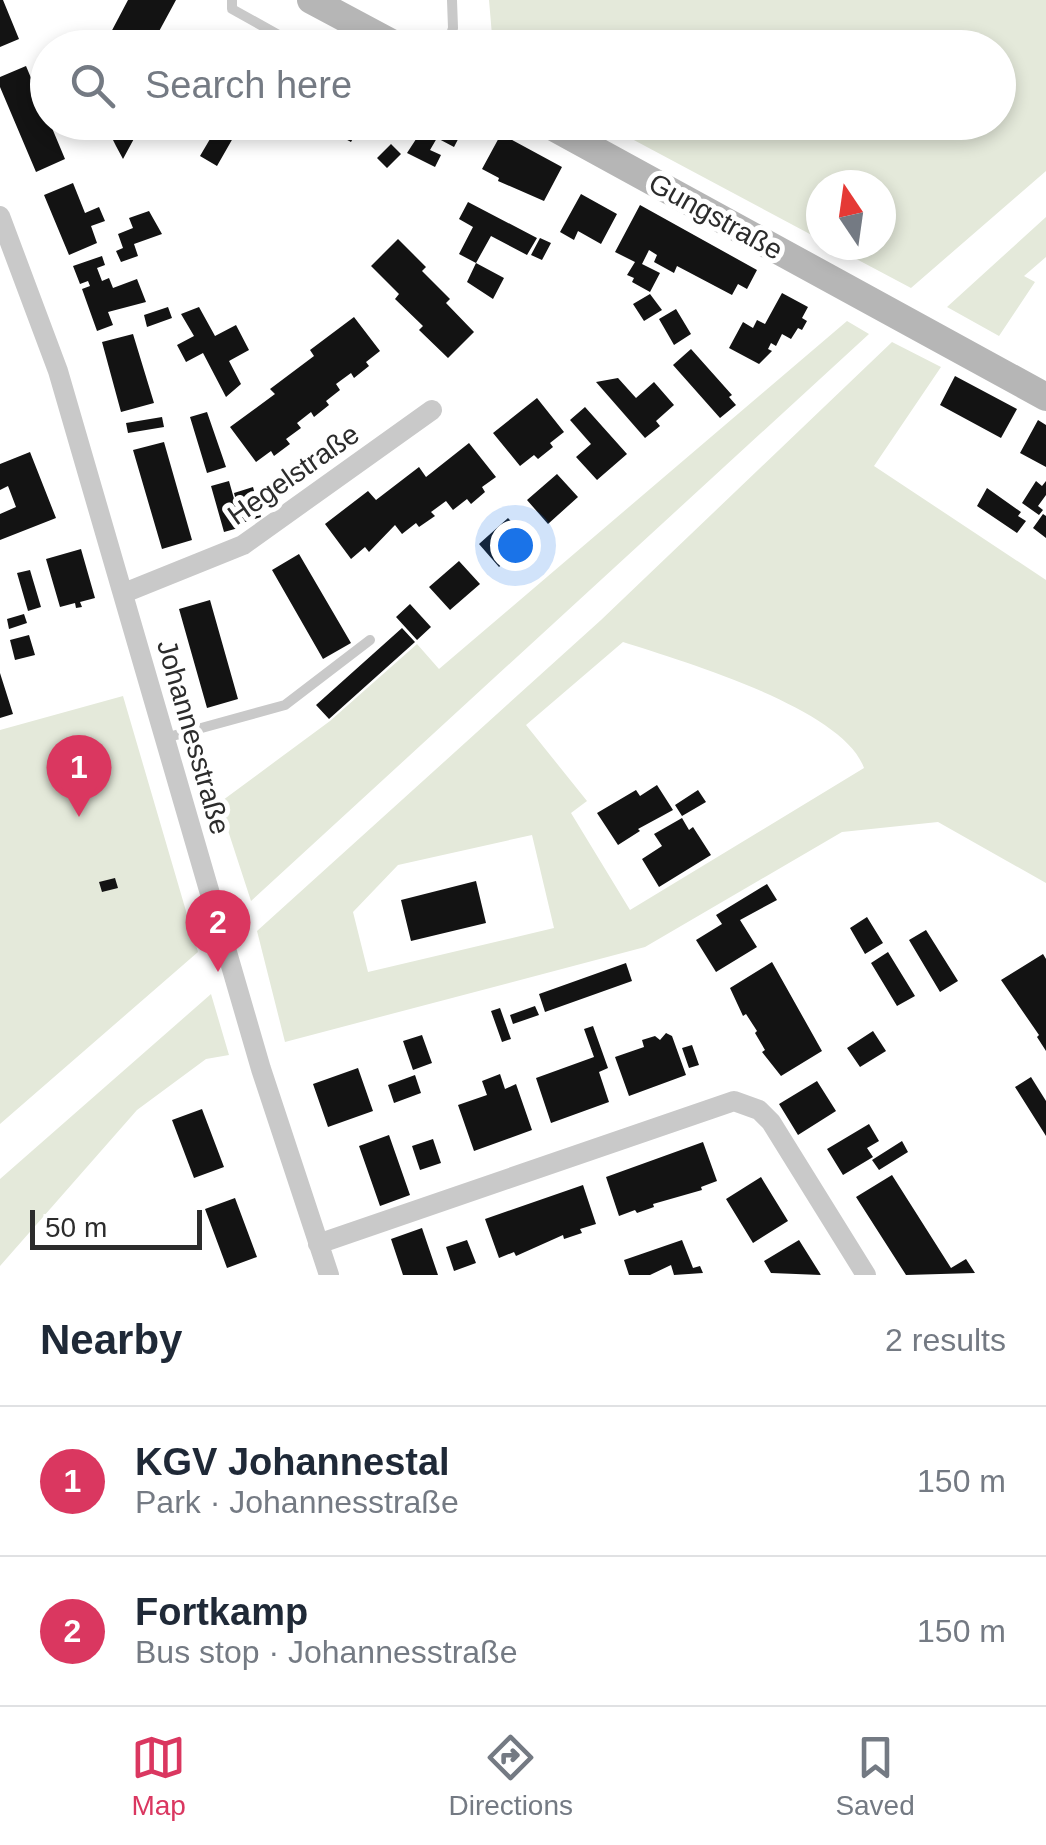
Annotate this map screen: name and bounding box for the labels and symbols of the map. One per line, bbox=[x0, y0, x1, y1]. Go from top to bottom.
street label: Gungstraße bbox=[644, 167, 788, 266]
north arrow bbox=[806, 170, 896, 260]
street label: Hegelstraße bbox=[222, 418, 365, 531]
your location bbox=[490, 520, 541, 571]
street label: Johannesstraße bbox=[151, 636, 236, 838]
pin: 1 bbox=[46, 734, 112, 817]
pin: 2 bbox=[186, 890, 250, 972]
scale bar bbox=[30, 1205, 202, 1250]

